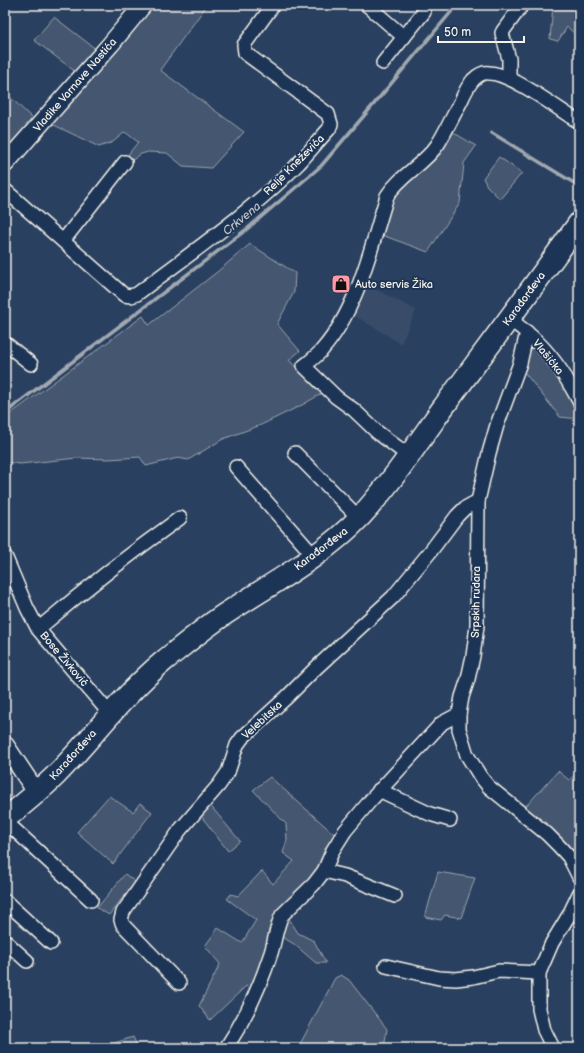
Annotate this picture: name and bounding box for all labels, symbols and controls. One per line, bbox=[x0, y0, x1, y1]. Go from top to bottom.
scale bar bbox=[438, 18, 524, 44]
text: 50 m bbox=[444, 25, 471, 40]
street label: Vladike Varnave Nastića bbox=[31, 35, 119, 135]
street label: Relje Kneževića bbox=[261, 132, 327, 198]
water label: Crkvena bbox=[220, 199, 264, 239]
street label: Karađorđeva bbox=[500, 269, 548, 329]
shop icon: Auto servis Žika bbox=[330, 273, 352, 295]
place label: Auto servis Žika bbox=[355, 277, 433, 291]
street label: Vlašićka bbox=[530, 337, 566, 377]
street label: Karađorđeva bbox=[292, 525, 350, 573]
street label: Srpskih rudara bbox=[469, 566, 483, 638]
street label: Bose Živković bbox=[37, 628, 92, 689]
street label: Velebitska bbox=[239, 698, 285, 742]
street label: Karađorđeva bbox=[47, 727, 99, 783]

